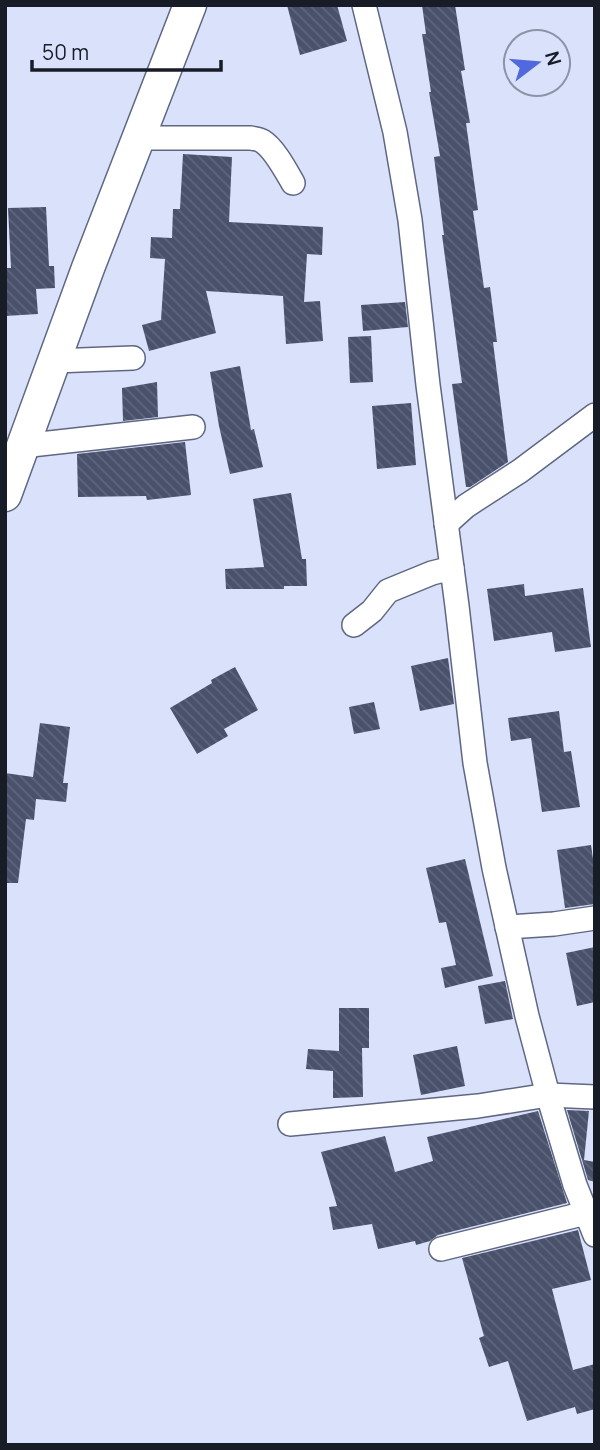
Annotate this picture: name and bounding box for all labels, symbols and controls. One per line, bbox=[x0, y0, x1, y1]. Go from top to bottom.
scale bar bbox=[32, 28, 220, 72]
north arrow bbox=[502, 28, 572, 98]
text: 50 m bbox=[42, 38, 89, 66]
text: N bbox=[539, 48, 568, 68]

